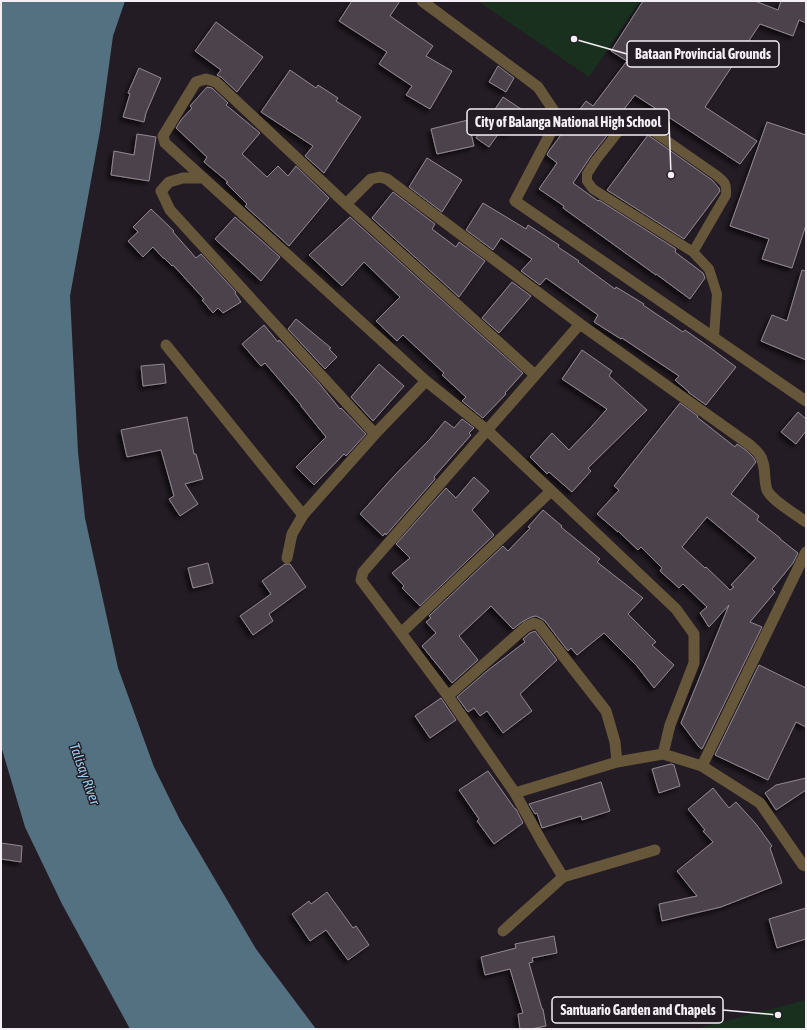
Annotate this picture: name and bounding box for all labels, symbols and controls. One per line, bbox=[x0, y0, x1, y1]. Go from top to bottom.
callout: Bataan Provincial Grounds bbox=[627, 41, 779, 67]
text: Bataan Provincial Grounds bbox=[635, 46, 771, 62]
callout: City of Balanga National High School bbox=[467, 109, 669, 135]
text: City of Balanga National High School bbox=[475, 114, 661, 130]
water label: Talisay River bbox=[67, 741, 104, 808]
callout: Santuario Garden and Chapels bbox=[552, 997, 723, 1023]
text: Santuario Garden and Chapels bbox=[560, 1002, 716, 1018]

